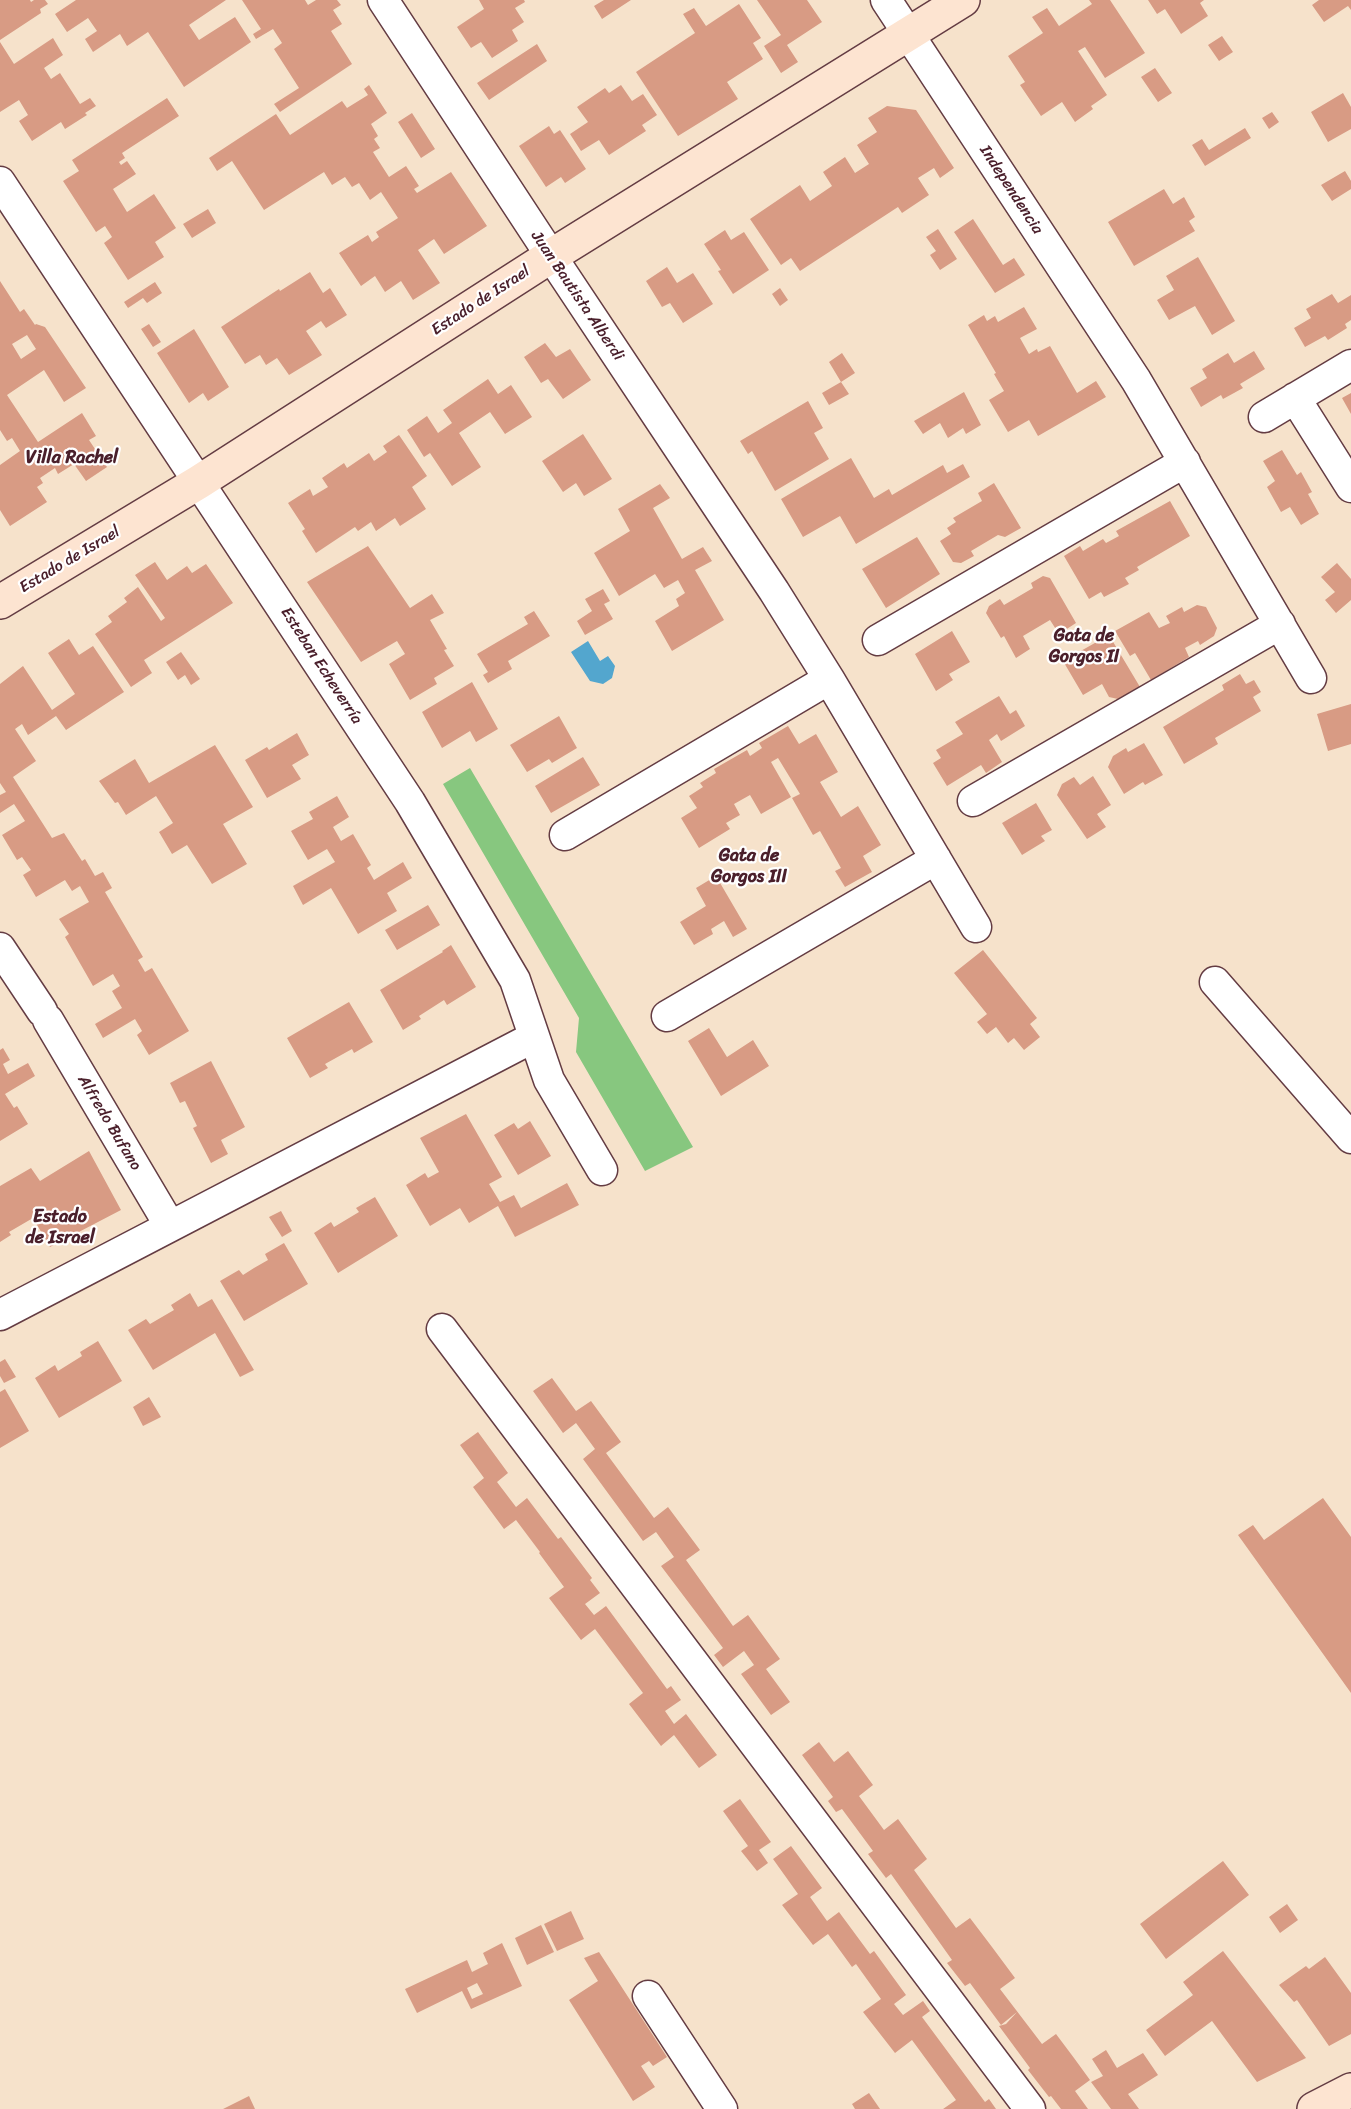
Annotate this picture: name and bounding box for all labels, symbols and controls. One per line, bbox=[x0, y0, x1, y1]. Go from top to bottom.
street label: Independencia bbox=[975, 142, 1047, 238]
street label: Juan Bautista Alberdi bbox=[526, 228, 628, 364]
street label: Estado de Israel bbox=[428, 262, 534, 340]
district label: Villa Rachel bbox=[26, 447, 118, 469]
street label: Estado de Israel bbox=[16, 522, 124, 598]
street label: Esteban Echeverría bbox=[276, 604, 366, 728]
district label: Gata de Gorgos II bbox=[1049, 625, 1119, 668]
district label: Gata de Gorgos III bbox=[711, 845, 787, 888]
street label: Alfredo Bufano bbox=[73, 1072, 145, 1174]
district label: Estado de Israel bbox=[25, 1206, 95, 1248]

